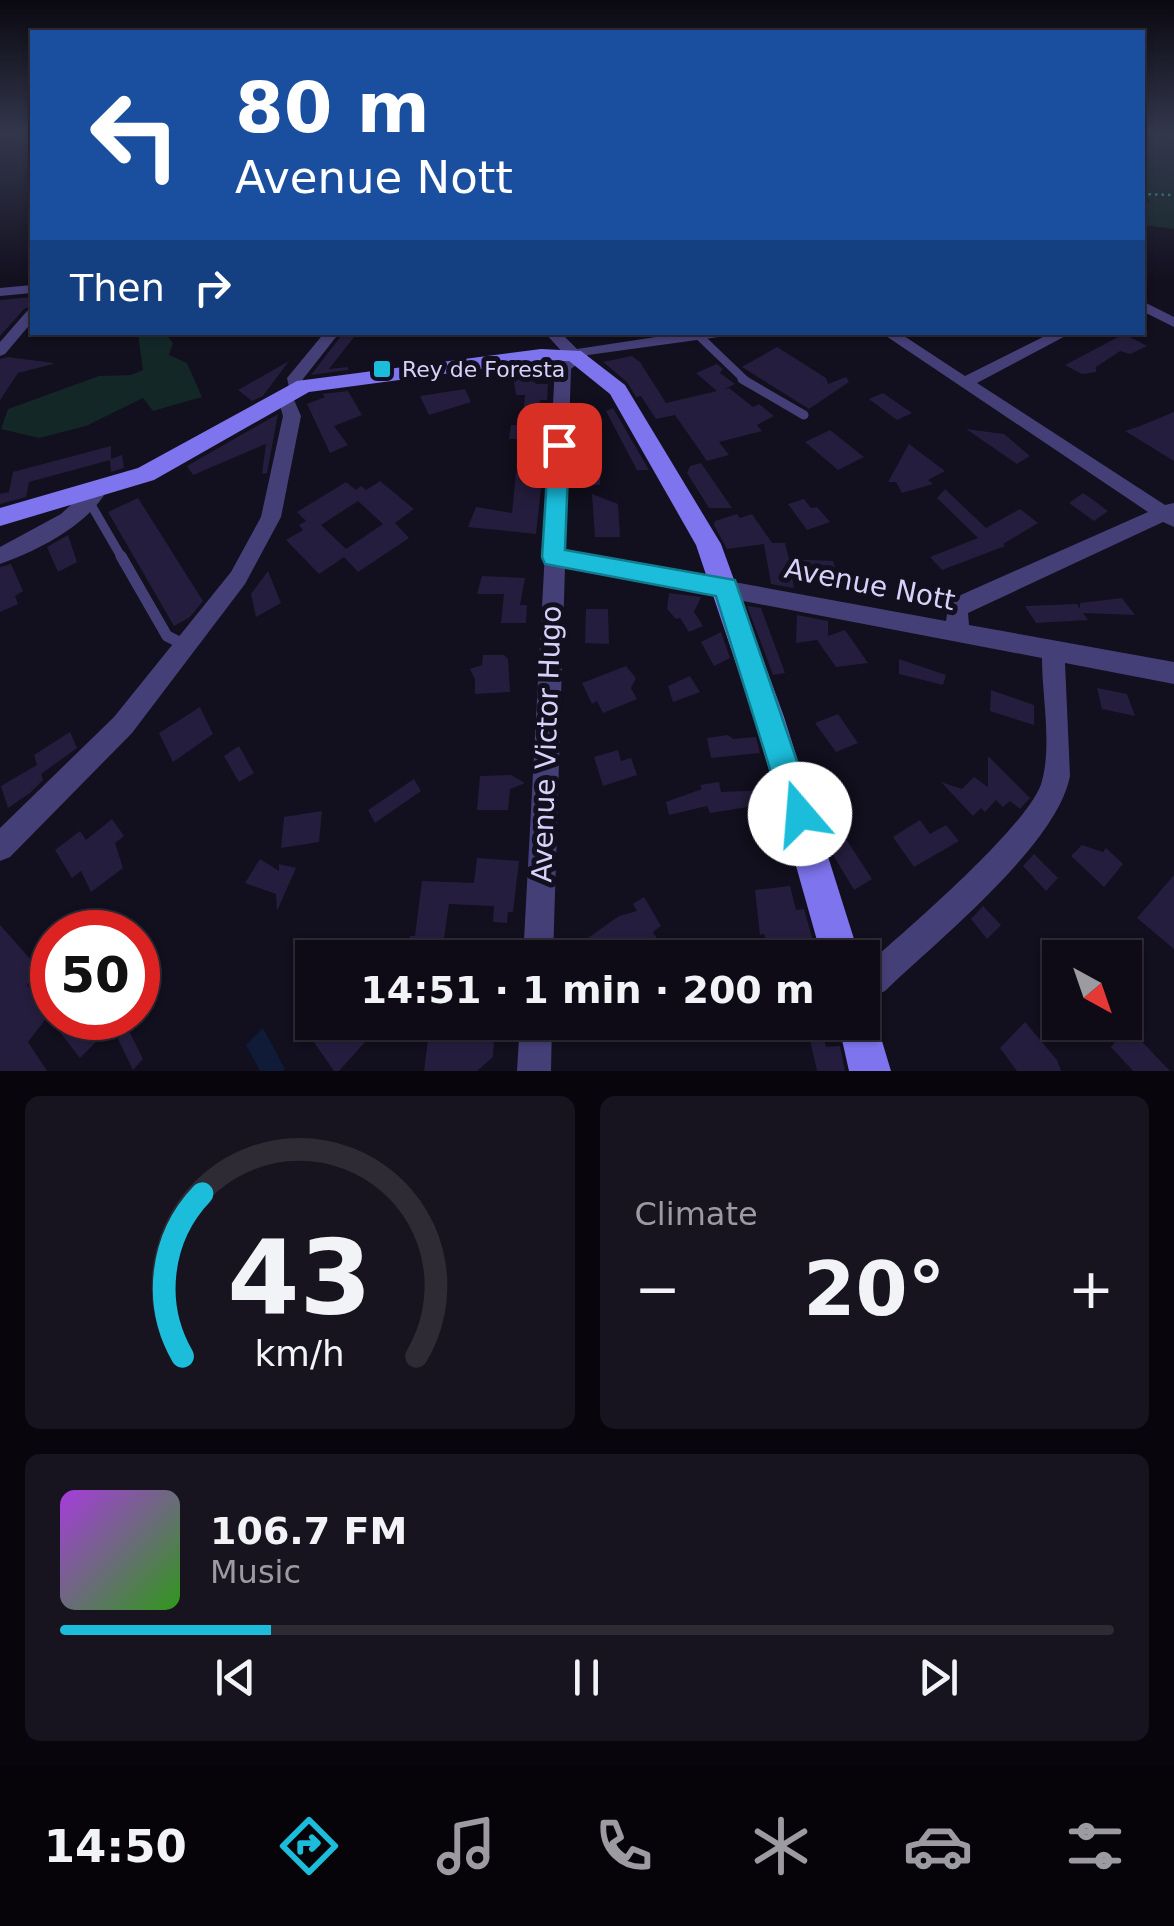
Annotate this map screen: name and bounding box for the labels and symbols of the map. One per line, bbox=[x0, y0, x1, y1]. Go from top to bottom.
place label: Rey de Foresta bbox=[402, 357, 565, 382]
marker: Rey de Foresta bbox=[371, 358, 393, 380]
pin bbox=[517, 403, 602, 488]
street label: Avenue Nott bbox=[782, 552, 958, 617]
street label: Avenue Victor Hugo bbox=[525, 605, 568, 883]
position arrow bbox=[748, 762, 852, 866]
speed limit sign: 50 bbox=[30, 910, 160, 1040]
north arrow bbox=[1042, 940, 1142, 1040]

